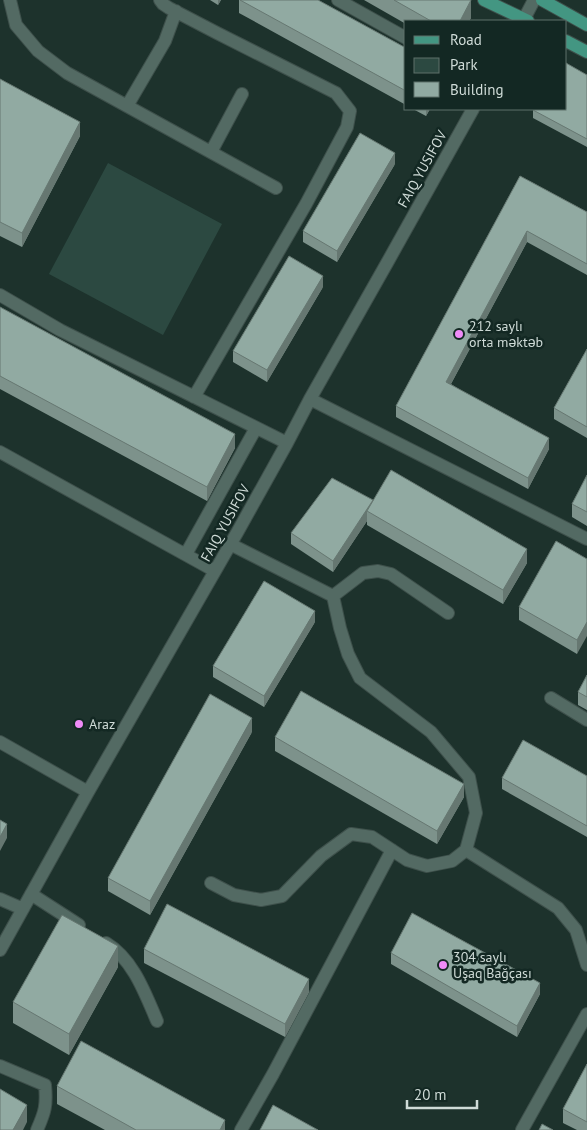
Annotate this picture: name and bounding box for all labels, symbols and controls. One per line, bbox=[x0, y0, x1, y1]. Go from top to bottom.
legend bbox=[404, 20, 567, 110]
text: Road bbox=[450, 30, 482, 49]
text: Park bbox=[450, 55, 478, 74]
text: Building bbox=[450, 80, 504, 99]
street label: FAIQ YUSIFOV bbox=[393, 127, 451, 211]
place label: 212 saylı orta məktəb bbox=[469, 317, 543, 351]
marker: 212 saylı orta məktəb bbox=[453, 328, 465, 340]
street label: FAIQ YUSIFOV bbox=[196, 481, 254, 565]
place label: Araz bbox=[89, 715, 115, 733]
marker: Araz bbox=[73, 718, 85, 730]
place label: 304 saylı Uşaq Bağçası bbox=[453, 948, 532, 982]
marker: 304 saylı Uşaq Bağçası bbox=[437, 959, 449, 971]
scale bar bbox=[407, 1078, 477, 1110]
text: 20 m bbox=[414, 1085, 447, 1104]

